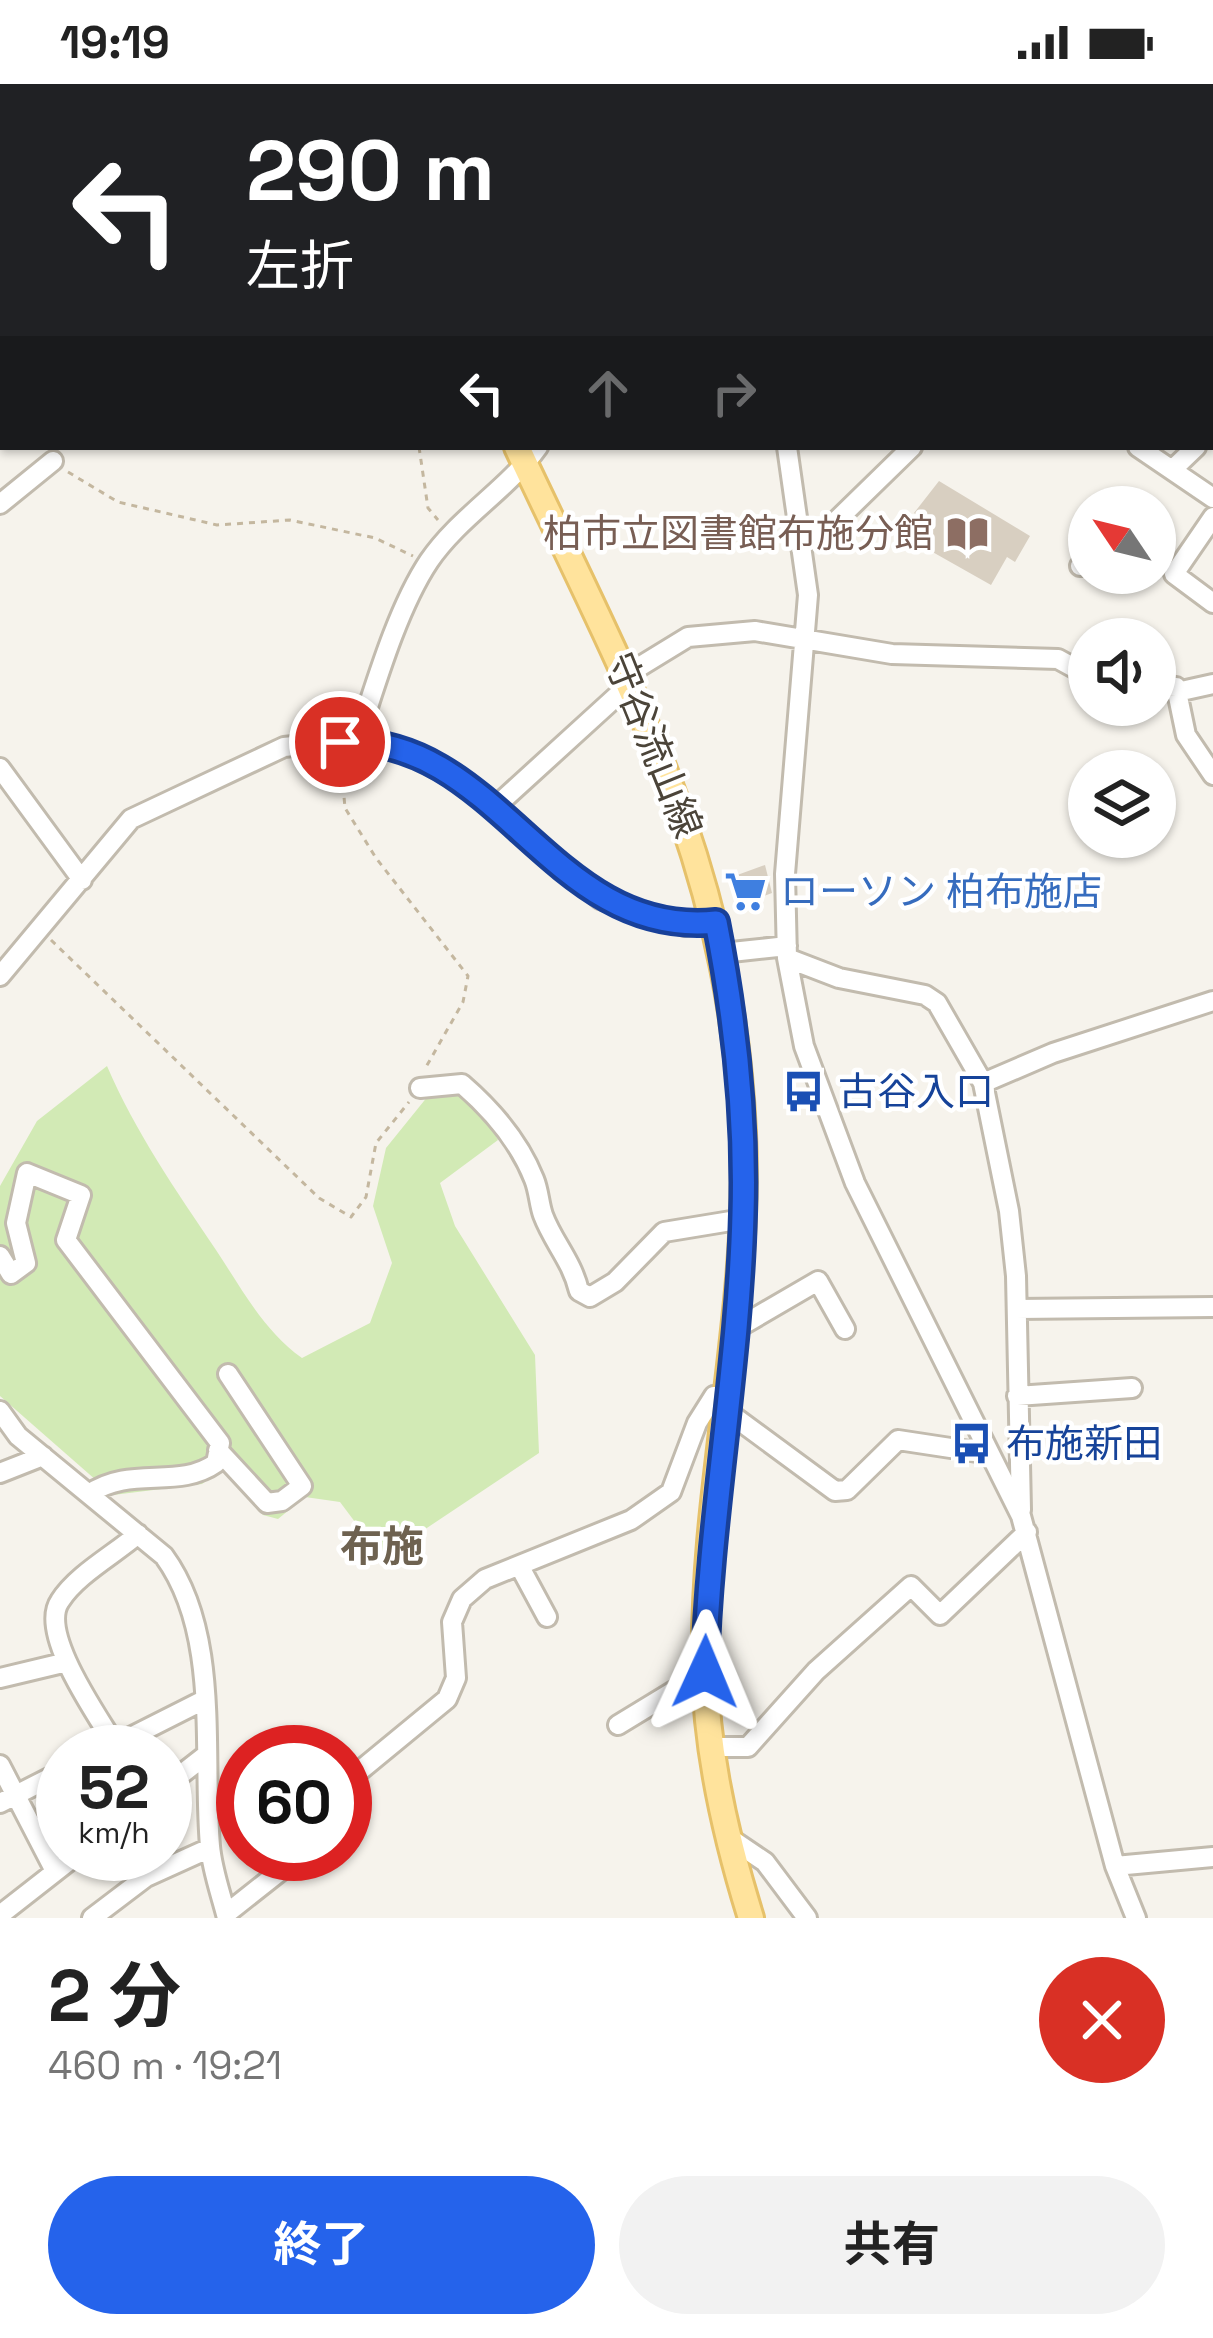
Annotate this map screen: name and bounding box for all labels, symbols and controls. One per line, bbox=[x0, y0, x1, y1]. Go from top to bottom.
text: 19:19 bbox=[60, 14, 170, 71]
text: 290 m bbox=[246, 117, 495, 225]
icon: left bbox=[48, 132, 204, 288]
text: 左折 bbox=[246, 232, 354, 301]
icon: left bbox=[449, 360, 515, 426]
icon: ahead bbox=[575, 360, 641, 426]
icon: right bbox=[701, 360, 767, 426]
north arrow bbox=[1068, 486, 1176, 594]
map controls bbox=[1068, 486, 1176, 858]
place label: 柏市立図書館布施分館 bbox=[543, 509, 933, 558]
library icon: 柏市立図書館布施分館 bbox=[944, 510, 990, 556]
button: sound bbox=[1068, 618, 1176, 726]
street label: 守谷流山線 bbox=[594, 646, 713, 845]
pin bbox=[289, 691, 391, 793]
icon: arrive bbox=[307, 709, 373, 775]
button: layers bbox=[1068, 750, 1176, 858]
place label: ローソン 柏布施店 bbox=[780, 867, 1102, 916]
supermarket icon: ローソン 柏布施店 bbox=[723, 868, 769, 914]
place label: 古谷入口 bbox=[838, 1067, 994, 1116]
bus stop icon: 古谷入口 bbox=[781, 1068, 827, 1114]
place label: 布施新田 bbox=[1006, 1419, 1162, 1468]
bus stop icon: 布施新田 bbox=[949, 1420, 995, 1466]
district label: 布施 bbox=[340, 1520, 424, 1573]
position arrow bbox=[642, 1609, 768, 1735]
speed limit sign: 60 bbox=[216, 1725, 372, 1881]
text: 52 bbox=[78, 1749, 150, 1826]
text: km/h bbox=[78, 1813, 150, 1852]
text: 2 分 bbox=[48, 1950, 181, 2042]
button: close bbox=[1039, 1957, 1165, 2083]
text: 460 m · 19:21 bbox=[48, 2041, 282, 2090]
button: 終了 bbox=[48, 2176, 595, 2314]
button: 共有 bbox=[619, 2176, 1165, 2314]

